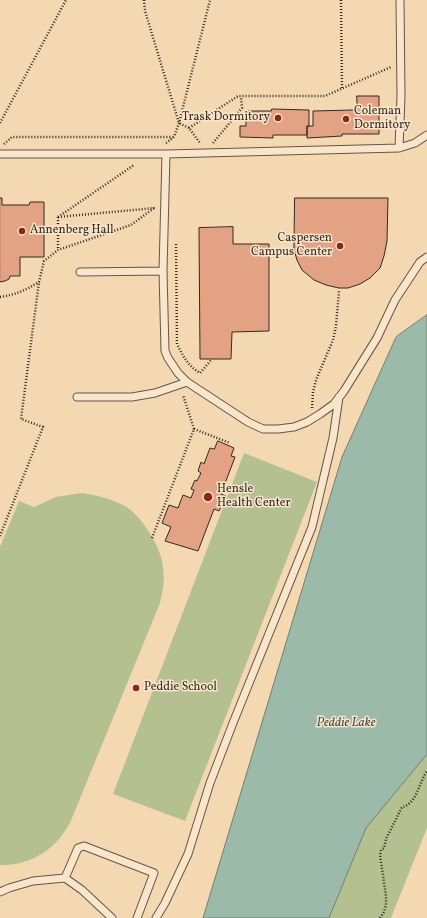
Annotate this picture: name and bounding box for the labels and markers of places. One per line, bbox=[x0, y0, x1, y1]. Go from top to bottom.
place label: Coleman Dormitory bbox=[354, 105, 410, 133]
place label: Trask Dormitory bbox=[182, 111, 270, 125]
marker: Trask Dormitory bbox=[273, 113, 283, 123]
marker: Coleman Dormitory bbox=[341, 114, 351, 124]
place label: Annenberg Hall bbox=[30, 224, 114, 238]
marker: Annenberg Hall bbox=[17, 226, 27, 236]
place label: Caspersen Campus Center bbox=[251, 232, 332, 260]
marker: Caspersen Campus Center bbox=[335, 241, 345, 251]
place label: Hensle Health Center bbox=[217, 483, 291, 511]
marker: Hensle Health Center bbox=[202, 491, 214, 503]
place label: Peddie School bbox=[144, 681, 217, 695]
marker: Peddie School bbox=[131, 683, 141, 693]

